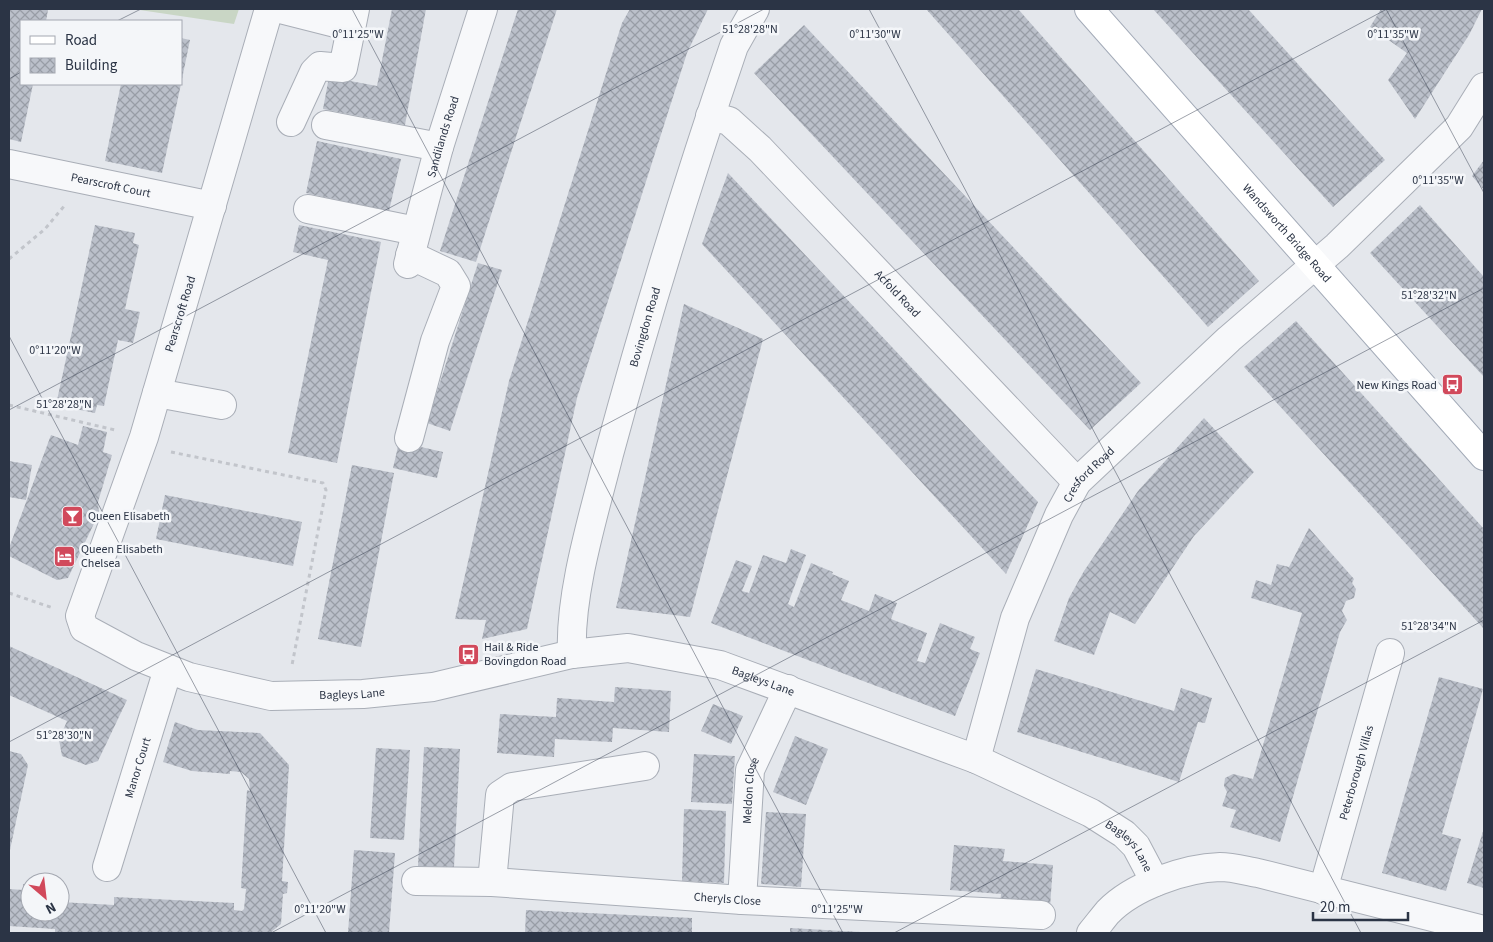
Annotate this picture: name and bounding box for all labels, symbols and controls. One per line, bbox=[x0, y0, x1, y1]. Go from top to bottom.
legend bbox=[20, 20, 182, 85]
text: 51°28'28"N bbox=[722, 21, 778, 38]
text: 0°11'25"W bbox=[332, 26, 384, 43]
text: 0°11'30"W bbox=[849, 26, 901, 43]
text: 0°11'35"W bbox=[1367, 26, 1419, 43]
text: Road bbox=[65, 30, 97, 51]
text: Building bbox=[65, 55, 118, 76]
street label: Sandilands Road bbox=[423, 94, 464, 179]
street label: Pearscroft Court bbox=[69, 169, 152, 202]
text: 0°11'35"W bbox=[1412, 172, 1464, 189]
street label: Wandsworth Bridge Road bbox=[1238, 180, 1335, 287]
street label: Acfold Road bbox=[870, 266, 924, 321]
street label: Pearscroft Road bbox=[161, 274, 200, 354]
street label: Bovingdon Road bbox=[626, 285, 665, 369]
text: 51°28'32"N bbox=[1401, 287, 1457, 304]
text: 0°11'20"W bbox=[29, 342, 81, 359]
bus stop icon: New Kings Road bbox=[1441, 373, 1465, 397]
place label: New Kings Road bbox=[1356, 377, 1437, 394]
text: 51°28'28"N bbox=[36, 396, 92, 413]
street label: Cresford Road bbox=[1059, 443, 1118, 506]
bar icon: Queen Elisabeth bbox=[60, 504, 84, 528]
place label: Queen Elisabeth bbox=[88, 508, 170, 525]
place label: Queen Elisabeth Chelsea bbox=[81, 541, 163, 572]
hotel icon: Queen Elisabeth Chelsea bbox=[53, 544, 77, 568]
text: 51°28'34"N bbox=[1401, 618, 1457, 635]
place label: Hail & Ride Bovingdon Road bbox=[484, 639, 566, 670]
bus stop icon: Hail & Ride Bovingdon Road bbox=[456, 642, 480, 666]
street label: Bagleys Lane bbox=[729, 662, 797, 701]
street label: Bagleys Lane bbox=[319, 684, 386, 704]
street label: Peterborough Villas bbox=[1335, 723, 1378, 822]
text: 51°28'30"N bbox=[36, 727, 92, 744]
street label: Manor Court bbox=[121, 735, 155, 800]
street label: Meldon Close bbox=[739, 754, 764, 824]
street label: Bagleys Lane bbox=[1102, 816, 1156, 875]
north arrow bbox=[20, 872, 70, 922]
street label: Cheryls Close bbox=[693, 889, 761, 910]
scale bar bbox=[1313, 890, 1408, 922]
text: N bbox=[42, 897, 59, 919]
text: 20 m bbox=[1320, 897, 1350, 918]
text: 0°11'20"W bbox=[294, 901, 346, 918]
text: 0°11'25"W bbox=[811, 901, 863, 918]

